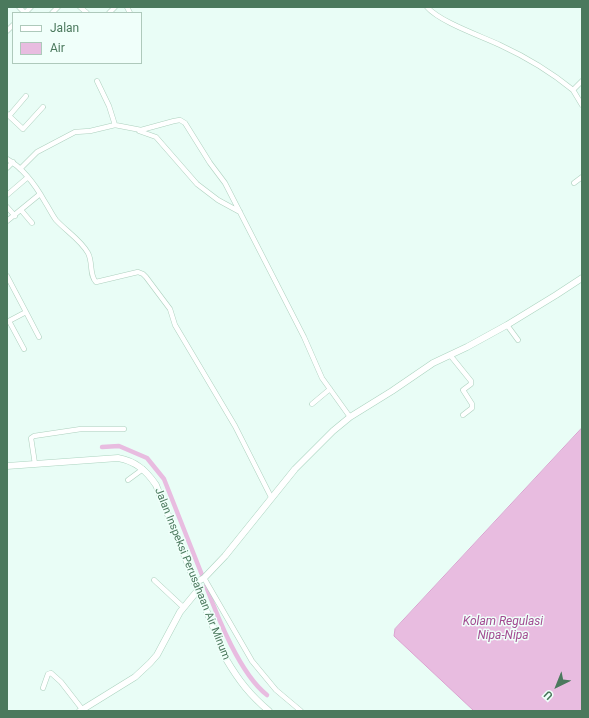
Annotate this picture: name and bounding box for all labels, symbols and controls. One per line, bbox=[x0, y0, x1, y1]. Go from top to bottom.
legend bbox=[12, 12, 142, 64]
text: Jalan bbox=[50, 21, 79, 35]
text: Air bbox=[50, 41, 65, 55]
street label: Jalan Inspeksi Perusahaan Air Minum bbox=[151, 486, 233, 662]
water label: Kolam Regulasi Nipa-Nipa bbox=[463, 615, 543, 643]
north arrow bbox=[537, 666, 577, 706]
text: U bbox=[541, 688, 556, 702]

